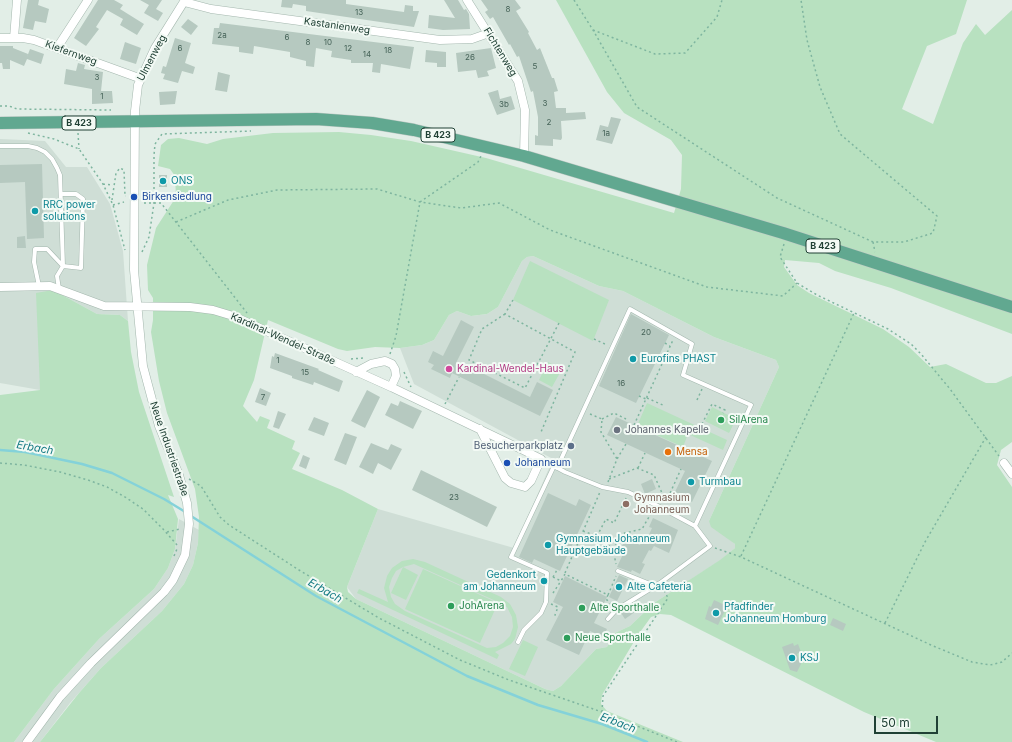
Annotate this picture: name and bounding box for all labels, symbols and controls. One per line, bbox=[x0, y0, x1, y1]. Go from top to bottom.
house number: 8 bbox=[506, 5, 510, 15]
house number: 13 bbox=[355, 8, 363, 18]
street label: Kastanienweg bbox=[303, 15, 371, 37]
street label: Fichtenweg bbox=[481, 25, 519, 79]
house number: 2a bbox=[217, 31, 227, 41]
street label: Ulmenweg bbox=[135, 33, 169, 83]
house number: 6 bbox=[285, 33, 289, 43]
street label: Kiefernweg bbox=[44, 38, 98, 68]
house number: 8 bbox=[306, 38, 310, 48]
house number: 10 bbox=[324, 38, 332, 48]
house number: 6 bbox=[178, 44, 182, 54]
house number: 12 bbox=[344, 44, 352, 54]
house number: 18 bbox=[384, 46, 392, 56]
house number: 14 bbox=[363, 50, 371, 60]
house number: 26 bbox=[465, 53, 475, 63]
house number: 5 bbox=[533, 62, 537, 72]
house number: 3 bbox=[95, 73, 99, 83]
house number: 1 bbox=[100, 92, 104, 102]
house number: 3 bbox=[543, 99, 547, 109]
house number: 3b bbox=[499, 100, 509, 110]
road number: B 423 bbox=[62, 116, 96, 130]
house number: 2 bbox=[547, 118, 551, 128]
road number: B 423 bbox=[421, 128, 455, 142]
house number: 1a bbox=[602, 129, 610, 139]
place label: ONS bbox=[171, 175, 193, 187]
marker: ONS bbox=[158, 176, 168, 186]
place label: Birkensiedlung bbox=[142, 191, 212, 203]
marker: Birkensiedlung bbox=[129, 192, 139, 202]
place label: RRC power solutions bbox=[43, 199, 96, 222]
marker: RRC power solutions bbox=[30, 206, 40, 216]
road number: B 423 bbox=[806, 239, 840, 253]
street label: Kardinal-Wendel-Straße bbox=[229, 310, 337, 368]
house number: 20 bbox=[641, 328, 651, 338]
place label: Eurofins PHAST bbox=[641, 353, 716, 365]
marker: Eurofins PHAST bbox=[628, 354, 638, 364]
house number: 1 bbox=[276, 356, 280, 366]
place label: Kardinal-Wendel-Haus bbox=[457, 363, 564, 375]
marker: Kardinal-Wendel-Haus bbox=[444, 364, 454, 374]
house number: 15 bbox=[301, 368, 309, 378]
house number: 16 bbox=[617, 379, 625, 389]
house number: 7 bbox=[261, 393, 265, 403]
street label: Neue Industriestraße bbox=[147, 400, 191, 498]
place label: SilArena bbox=[729, 414, 768, 426]
marker: SilArena bbox=[716, 415, 726, 425]
place label: Johannes Kapelle bbox=[625, 424, 709, 436]
marker: Johannes Kapelle bbox=[612, 425, 622, 435]
water label: Erbach bbox=[16, 438, 54, 458]
place label: Besucherparkplatz bbox=[474, 440, 563, 452]
marker: Besucherparkplatz bbox=[566, 441, 576, 451]
place label: Mensa bbox=[676, 446, 708, 458]
marker: Mensa bbox=[663, 447, 673, 457]
place label: Johanneum bbox=[515, 457, 571, 469]
marker: Johanneum bbox=[502, 458, 512, 468]
place label: Turmbau bbox=[699, 476, 741, 488]
marker: Turmbau bbox=[686, 477, 696, 487]
place label: Gymnasium Johanneum bbox=[634, 492, 690, 516]
house number: 23 bbox=[449, 493, 459, 503]
marker: Gymnasium Johanneum bbox=[621, 499, 631, 509]
place label: Gymnasium Johanneum Hauptgebäude bbox=[556, 533, 670, 556]
marker: Gymnasium Johanneum Hauptgebäude bbox=[543, 540, 553, 550]
place label: Gedenkort am Johanneum bbox=[463, 569, 536, 592]
water label: Erbach bbox=[306, 576, 344, 606]
marker: Gedenkort am Johanneum bbox=[539, 576, 549, 586]
place label: Alte Cafeteria bbox=[627, 581, 691, 593]
marker: Alte Cafeteria bbox=[614, 582, 624, 592]
place label: JohArena bbox=[459, 600, 504, 612]
marker: JohArena bbox=[446, 601, 456, 611]
place label: Pfadfinder Johanneum Homburg bbox=[724, 601, 826, 624]
place label: Alte Sporthalle bbox=[590, 602, 659, 614]
marker: Alte Sporthalle bbox=[577, 603, 587, 613]
marker: Pfadfinder Johanneum Homburg bbox=[711, 608, 721, 618]
place label: Neue Sporthalle bbox=[575, 632, 651, 644]
marker: Neue Sporthalle bbox=[562, 633, 572, 643]
place label: KSJ bbox=[800, 652, 819, 664]
marker: KSJ bbox=[787, 653, 797, 663]
scale bar bbox=[876, 708, 940, 734]
water label: Erbach bbox=[598, 710, 638, 736]
text: 50 m bbox=[881, 715, 910, 730]

